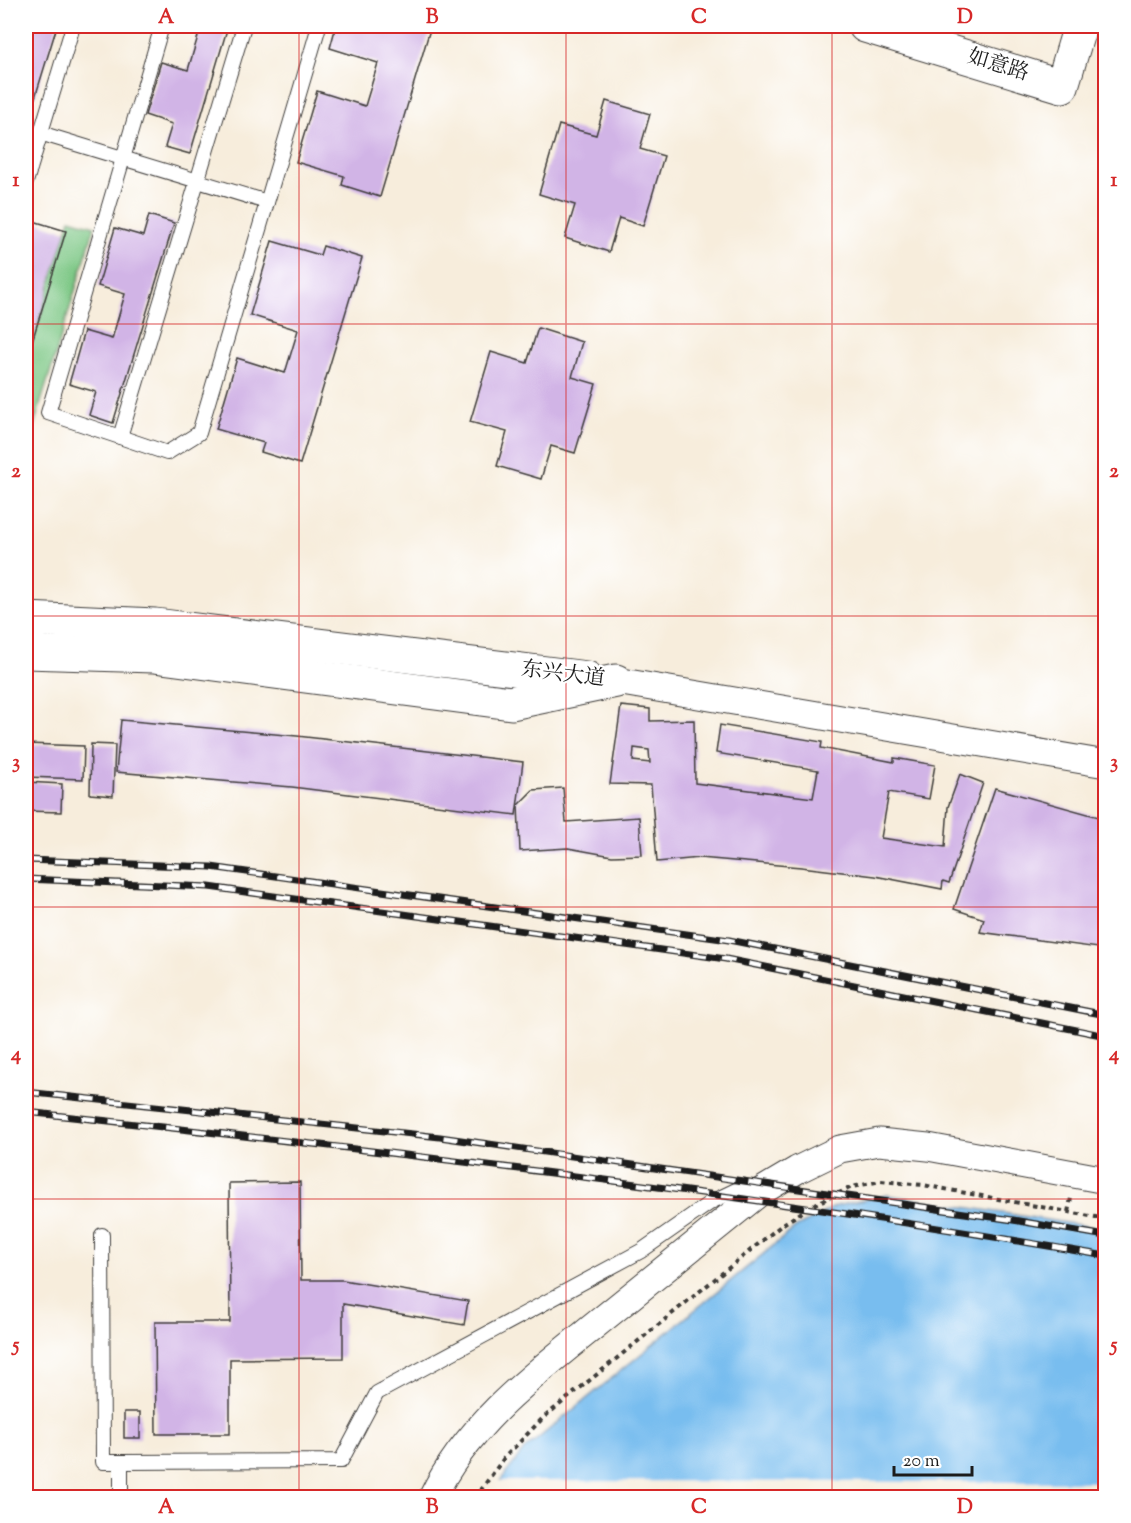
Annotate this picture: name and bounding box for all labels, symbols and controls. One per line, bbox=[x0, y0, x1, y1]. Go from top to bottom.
text: A bbox=[158, 4, 175, 33]
text: B bbox=[426, 4, 439, 33]
text: C bbox=[691, 4, 707, 33]
text: D bbox=[957, 4, 973, 33]
street label: 如意路 bbox=[963, 42, 1033, 90]
text: 1 bbox=[13, 167, 20, 196]
text: 1 bbox=[1111, 167, 1118, 196]
text: 2 bbox=[11, 458, 21, 487]
text: 2 bbox=[1109, 458, 1119, 487]
street label: 东兴大道 bbox=[519, 655, 607, 695]
text: 3 bbox=[12, 749, 20, 778]
text: 3 bbox=[1110, 749, 1118, 778]
text: 4 bbox=[10, 1041, 21, 1070]
text: 4 bbox=[1108, 1041, 1119, 1070]
text: 5 bbox=[11, 1332, 20, 1361]
text: 5 bbox=[1109, 1332, 1118, 1361]
scale bar bbox=[894, 1439, 972, 1477]
text: 20 m bbox=[903, 1449, 940, 1475]
text: A bbox=[158, 1494, 175, 1523]
text: B bbox=[426, 1494, 439, 1523]
text: C bbox=[691, 1494, 707, 1523]
text: D bbox=[957, 1494, 973, 1523]

